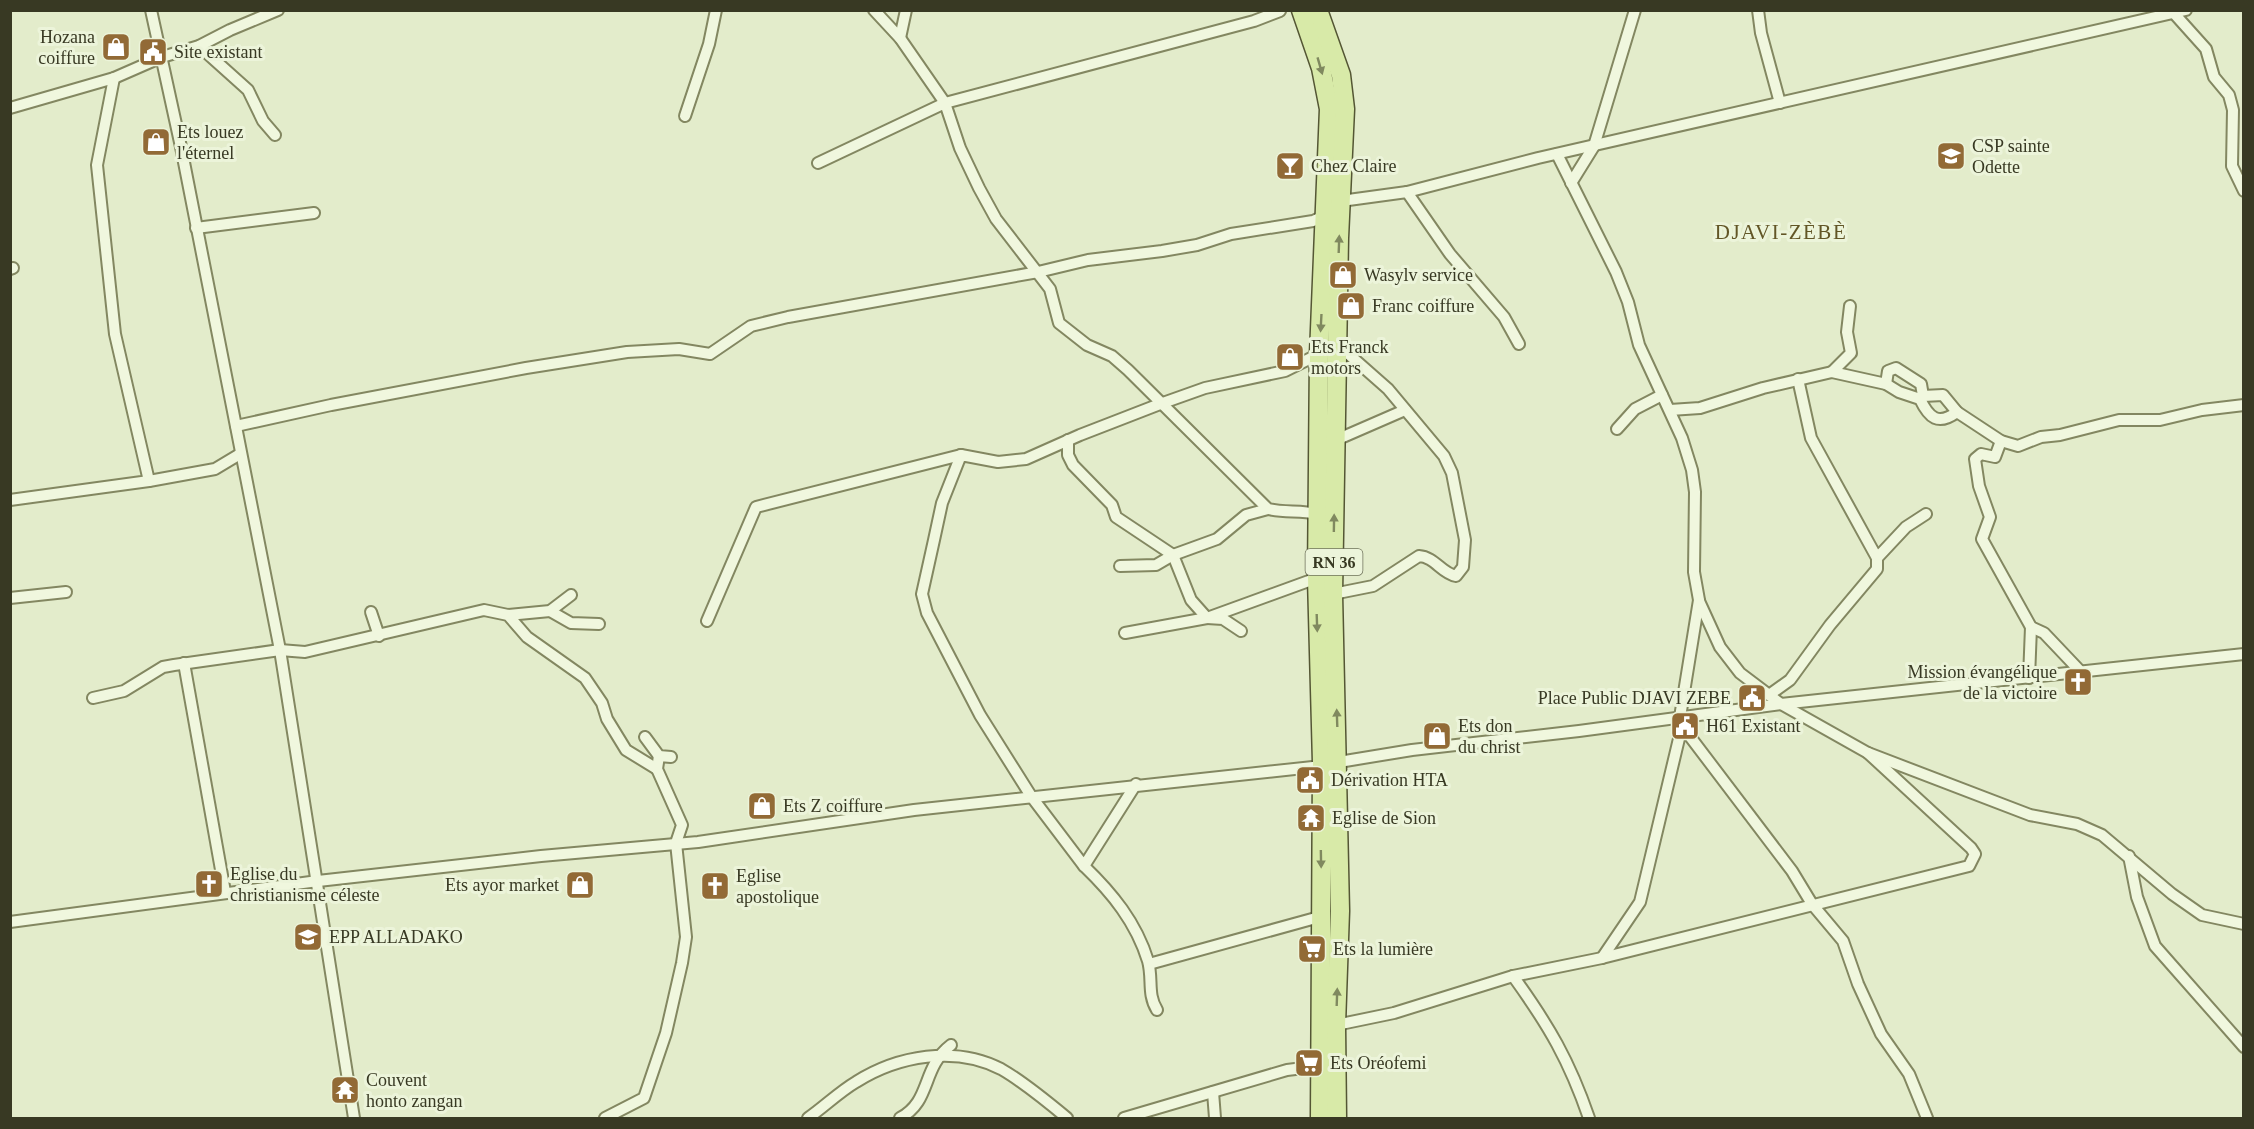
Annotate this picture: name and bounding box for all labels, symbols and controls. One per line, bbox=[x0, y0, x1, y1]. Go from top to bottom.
place label: Hozana coiffure bbox=[38, 27, 95, 68]
shop icon: Hozana coiffure bbox=[100, 31, 132, 63]
public building icon: Site existant bbox=[137, 36, 169, 68]
place label: Site existant bbox=[174, 42, 263, 62]
one-way arrow bbox=[1316, 57, 1325, 75]
place label: Ets louez l'éternel bbox=[177, 122, 243, 163]
shop icon: Ets louez l'éternel bbox=[140, 126, 172, 158]
place label: CSP sainte Odette bbox=[1972, 136, 2050, 177]
school or university icon: CSP sainte Odette bbox=[1935, 140, 1967, 172]
bar icon: Chez Claire bbox=[1274, 150, 1306, 182]
place label: Chez Claire bbox=[1311, 156, 1396, 176]
district label: DJAVI-ZÈBÈ bbox=[1715, 220, 1847, 244]
one-way arrow bbox=[1334, 235, 1344, 254]
shop icon: Wasylv service bbox=[1327, 259, 1359, 291]
place label: Wasylv service bbox=[1364, 265, 1473, 285]
shop icon: Franc coiffure bbox=[1335, 290, 1367, 322]
place label: Franc coiffure bbox=[1372, 296, 1474, 316]
one-way arrow bbox=[1316, 313, 1325, 332]
place label: Ets Franck motors bbox=[1311, 337, 1388, 378]
shop icon: Ets Franck motors bbox=[1274, 341, 1306, 373]
one-way arrow bbox=[1330, 514, 1339, 533]
road number: RN 36 bbox=[1306, 549, 1362, 575]
one-way arrow bbox=[1312, 613, 1322, 632]
place label: Mission évangélique de la victoire bbox=[1908, 662, 2057, 703]
church icon: Mission évangélique de la victoire bbox=[2062, 666, 2094, 698]
public building icon: Place Public DJAVI ZEBE bbox=[1736, 682, 1768, 714]
place label: Place Public DJAVI ZEBE bbox=[1538, 688, 1731, 708]
one-way arrow bbox=[1333, 709, 1342, 728]
public building icon: H61 Existant bbox=[1669, 710, 1701, 742]
place label: Ets don du christ bbox=[1458, 716, 1521, 757]
place label: H61 Existant bbox=[1706, 716, 1801, 736]
shop icon: Ets don du christ bbox=[1421, 720, 1453, 752]
public building icon: Dérivation HTA bbox=[1294, 764, 1326, 796]
place label: Dérivation HTA bbox=[1331, 770, 1448, 790]
shop icon: Ets Z coiffure bbox=[746, 790, 778, 822]
place label: Ets Z coiffure bbox=[783, 796, 883, 816]
temple icon: Eglise de Sion bbox=[1295, 802, 1327, 834]
place label: Eglise de Sion bbox=[1332, 808, 1436, 828]
one-way arrow bbox=[1317, 850, 1326, 869]
place label: Eglise du christianisme céleste bbox=[230, 864, 379, 905]
place label: Eglise apostolique bbox=[736, 866, 819, 907]
church icon: Eglise du christianisme céleste bbox=[193, 868, 225, 900]
shop icon: Ets ayor market bbox=[564, 869, 596, 901]
church icon: Eglise apostolique bbox=[699, 870, 731, 902]
place label: Ets ayor market bbox=[445, 875, 559, 895]
school or university icon: EPP ALLADAKO bbox=[292, 921, 324, 953]
place label: EPP ALLADAKO bbox=[329, 927, 463, 947]
supermarket icon: Ets la lumière bbox=[1296, 933, 1328, 965]
place label: Ets la lumière bbox=[1333, 939, 1433, 959]
one-way arrow bbox=[1332, 988, 1342, 1007]
supermarket icon: Ets Oréofemi bbox=[1293, 1047, 1325, 1079]
place label: Ets Oréofemi bbox=[1330, 1053, 1426, 1073]
place label: Couvent honto zangan bbox=[366, 1070, 462, 1111]
temple icon: Couvent honto zangan bbox=[329, 1074, 361, 1106]

